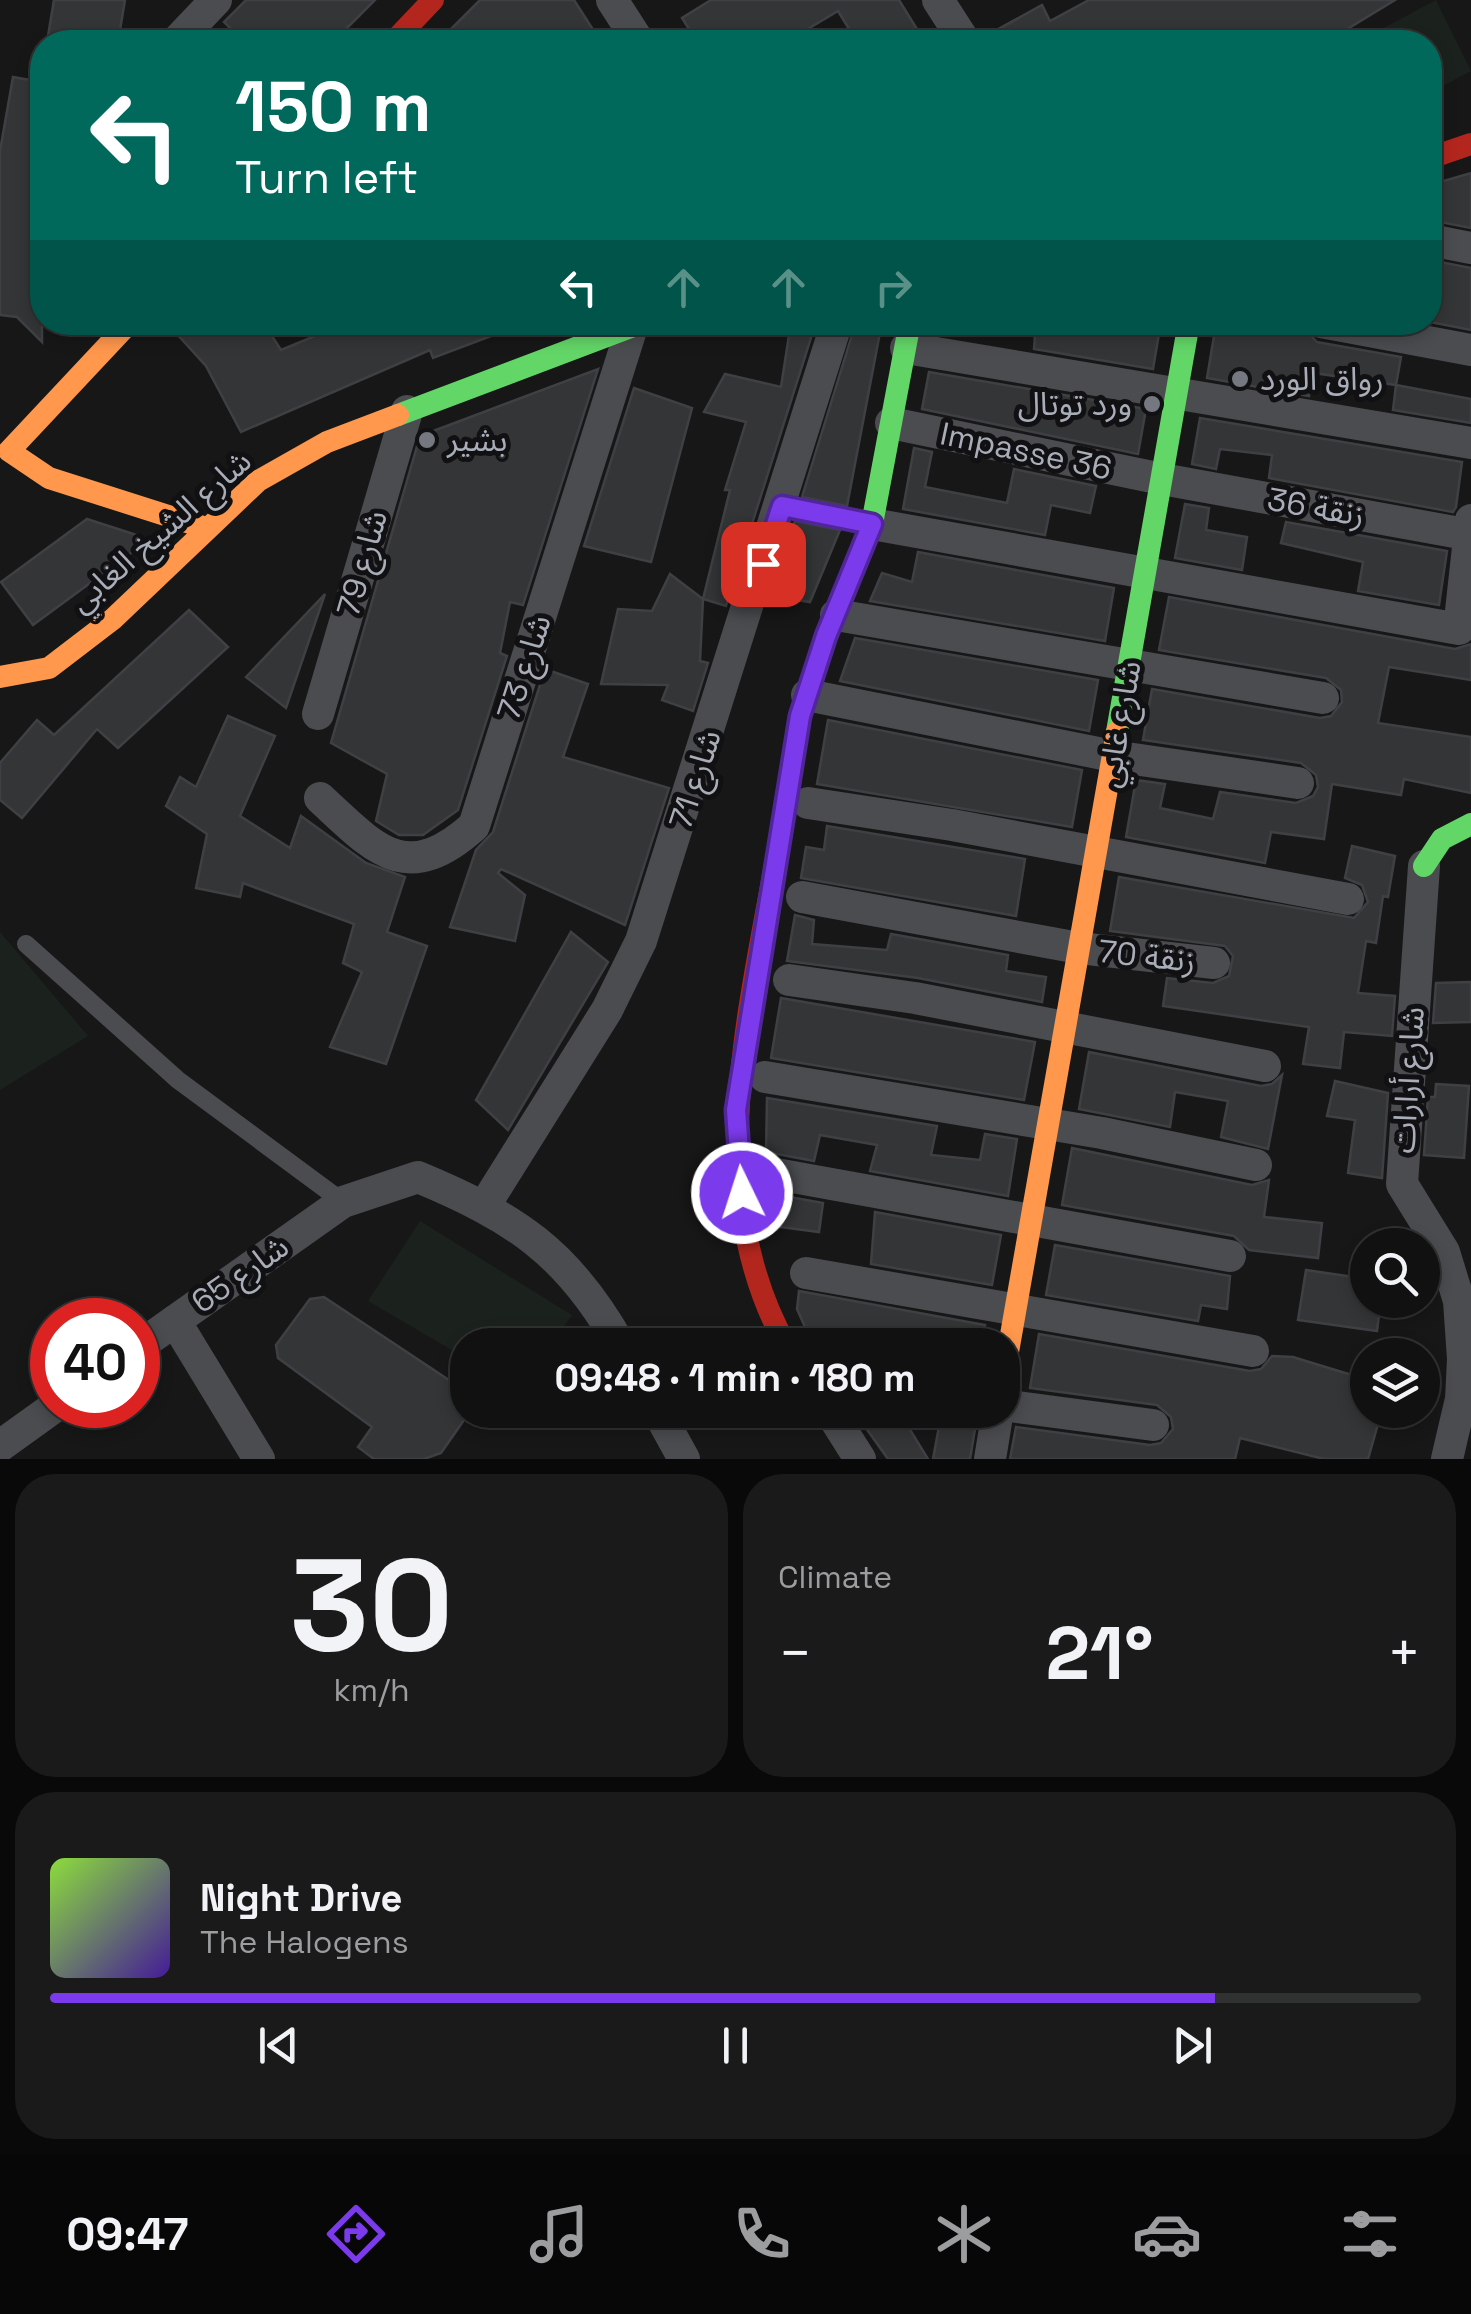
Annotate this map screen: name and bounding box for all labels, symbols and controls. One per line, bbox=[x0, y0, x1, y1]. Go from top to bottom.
text: 150 m bbox=[235, 62, 432, 151]
icon: left bbox=[70, 70, 200, 200]
text: Turn left bbox=[235, 149, 418, 206]
icon: left bbox=[551, 260, 606, 315]
icon: ahead bbox=[656, 260, 711, 315]
icon: ahead bbox=[761, 260, 816, 315]
icon: right bbox=[866, 260, 921, 315]
place label: رواق الورد bbox=[1260, 359, 1384, 399]
marker: رواق الورد bbox=[1229, 368, 1251, 390]
place label: ورد توتال bbox=[1018, 384, 1132, 424]
marker: ورد توتال bbox=[1141, 393, 1163, 415]
street label: Impasse 36 bbox=[937, 413, 1115, 489]
place label: بشير bbox=[446, 420, 507, 460]
marker: بشير bbox=[416, 429, 438, 451]
street label: شارع الشيخ الغابي bbox=[61, 441, 262, 624]
street label: زنقة 36 bbox=[1264, 479, 1368, 535]
street label: شارع 79 bbox=[328, 505, 400, 622]
pin bbox=[721, 522, 806, 607]
icon: arrive bbox=[736, 537, 791, 592]
street label: شارع 73 bbox=[488, 609, 564, 726]
street label: شارع غابي bbox=[1088, 657, 1154, 791]
street label: شارع 71 bbox=[660, 724, 734, 835]
street label: زنقة 70 bbox=[1097, 931, 1197, 981]
street label: شارع أرارات bbox=[1383, 1005, 1437, 1155]
position arrow bbox=[690, 1141, 794, 1245]
street label: شارع 65 bbox=[184, 1226, 299, 1325]
map controls bbox=[1350, 1228, 1440, 1428]
button: search bbox=[1350, 1228, 1440, 1318]
speed limit sign: 40 bbox=[30, 1298, 160, 1428]
button: layers bbox=[1350, 1338, 1440, 1428]
text: 09:48 · 1 min · 180 m bbox=[554, 1354, 916, 1402]
text: 30 bbox=[290, 1522, 453, 1688]
text: Climate bbox=[778, 1557, 892, 1597]
text: 21° bbox=[1045, 1605, 1154, 1701]
text: − bbox=[778, 1618, 812, 1688]
text: + bbox=[1387, 1618, 1421, 1688]
text: km/h bbox=[333, 1670, 410, 1710]
text: Night Drive bbox=[200, 1874, 402, 1922]
text: The Halogens bbox=[200, 1922, 409, 1962]
icon: previous bbox=[251, 2018, 306, 2073]
icon: pause bbox=[708, 2018, 763, 2073]
icon: next bbox=[1165, 2018, 1220, 2073]
icon: directions bbox=[321, 2199, 391, 2269]
icon: music bbox=[524, 2199, 594, 2269]
icon: phone bbox=[727, 2199, 797, 2269]
icon: climate bbox=[929, 2199, 999, 2269]
icon: car bbox=[1132, 2199, 1202, 2269]
icon: filters bbox=[1335, 2199, 1405, 2269]
text: 09:47 bbox=[66, 2206, 188, 2263]

